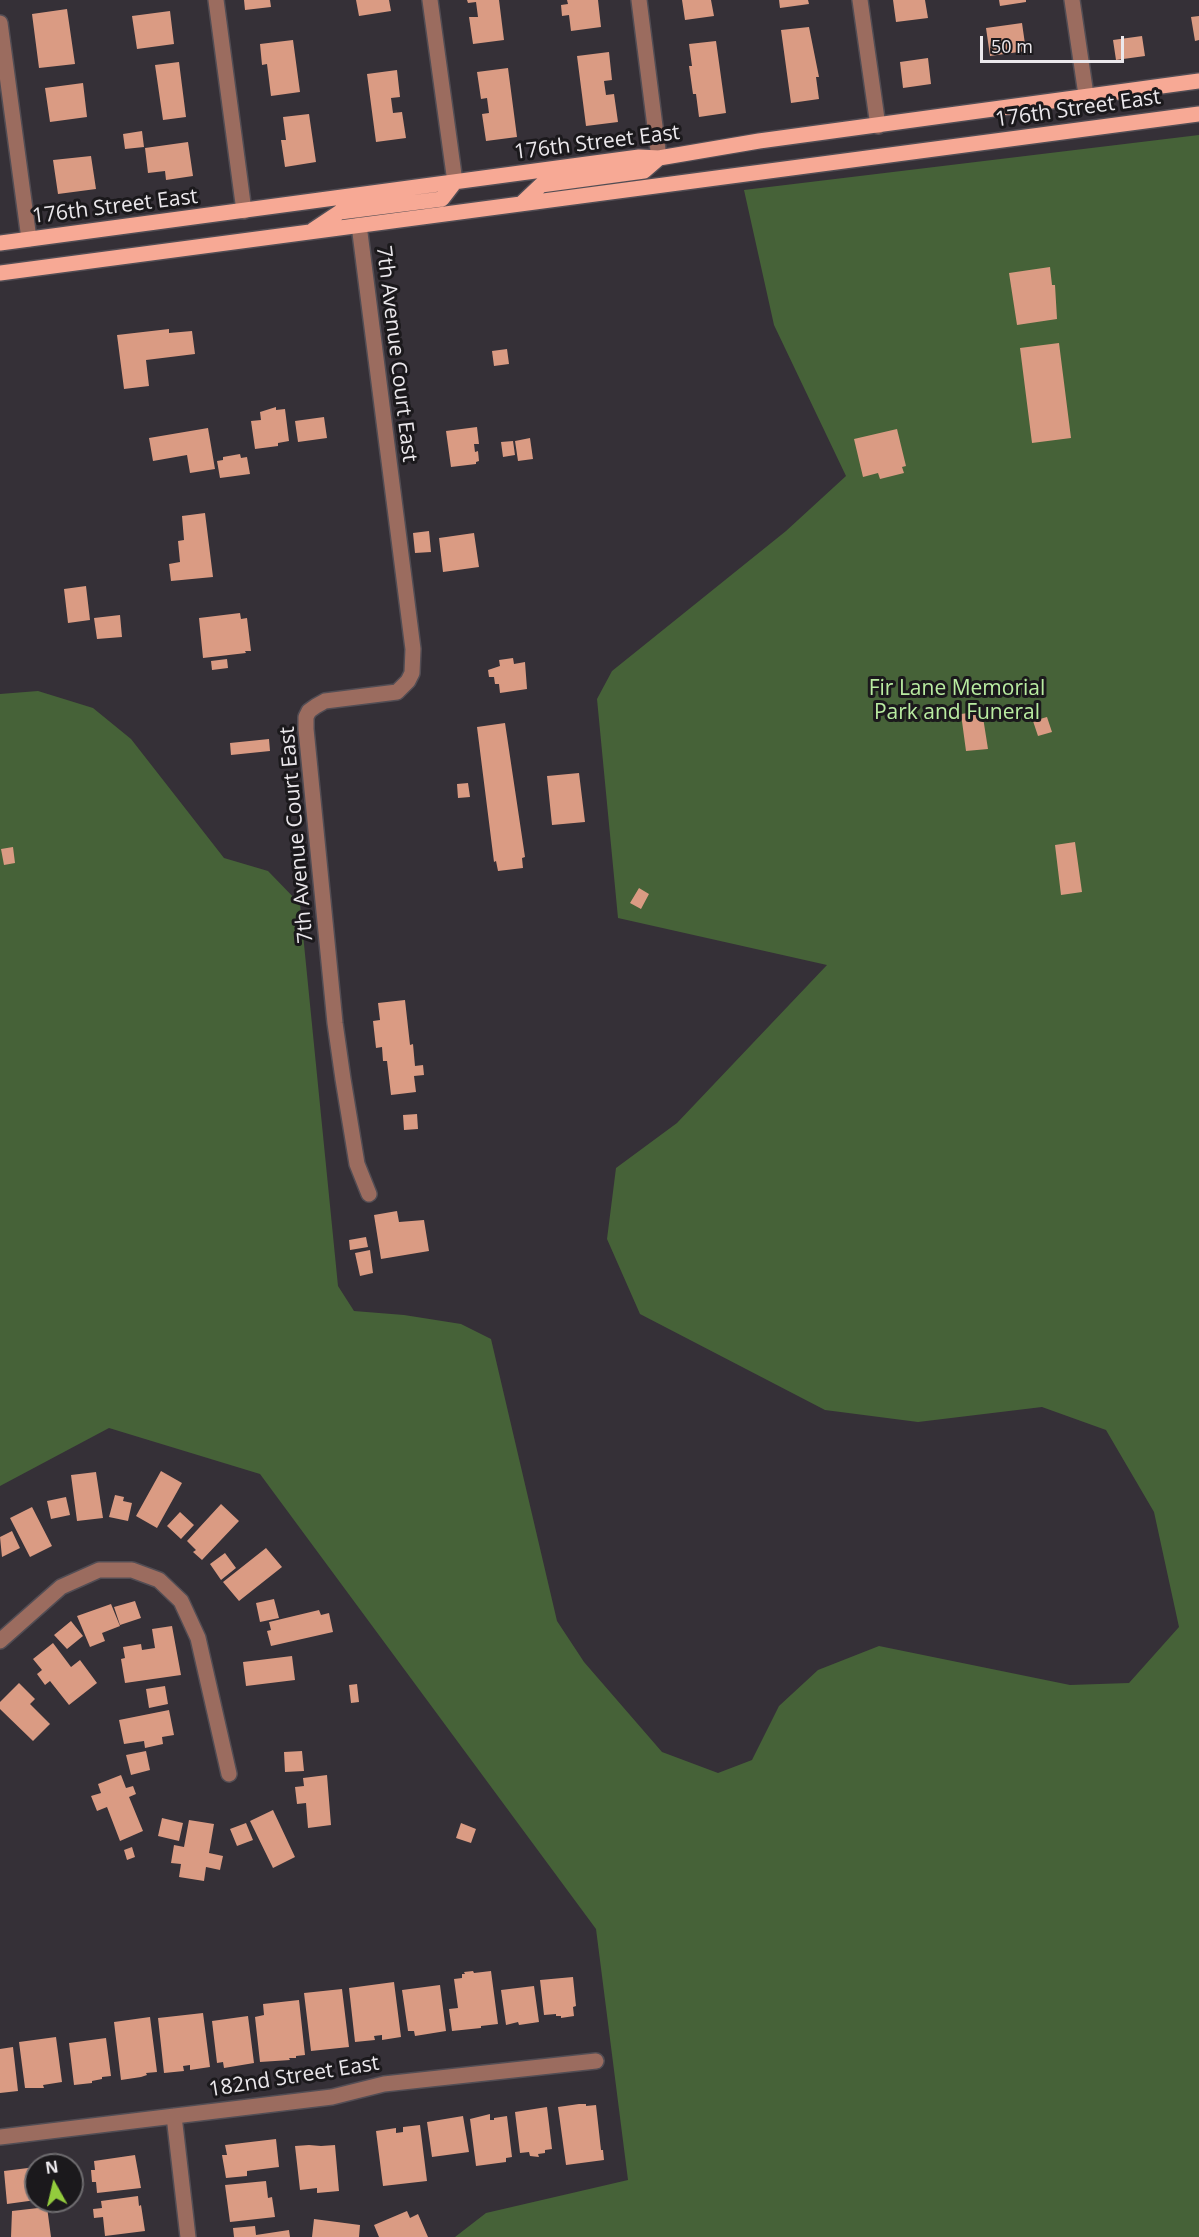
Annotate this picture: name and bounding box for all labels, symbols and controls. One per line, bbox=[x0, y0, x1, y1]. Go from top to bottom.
scale bar bbox=[983, 24, 1127, 62]
text: 50 m bbox=[991, 34, 1033, 58]
street label: 176th Street East bbox=[994, 85, 1162, 133]
street label: 176th Street East bbox=[513, 120, 681, 166]
street label: 176th Street East bbox=[31, 184, 199, 230]
street label: 7th Avenue Court East bbox=[370, 245, 422, 463]
park label: Fir Lane Memorial Park and Funeral bbox=[869, 676, 1045, 726]
street label: 7th Avenue Court East bbox=[275, 726, 319, 944]
street label: 182nd Street East bbox=[207, 2051, 381, 2103]
north arrow bbox=[24, 2153, 84, 2213]
text: N bbox=[44, 2155, 60, 2179]

